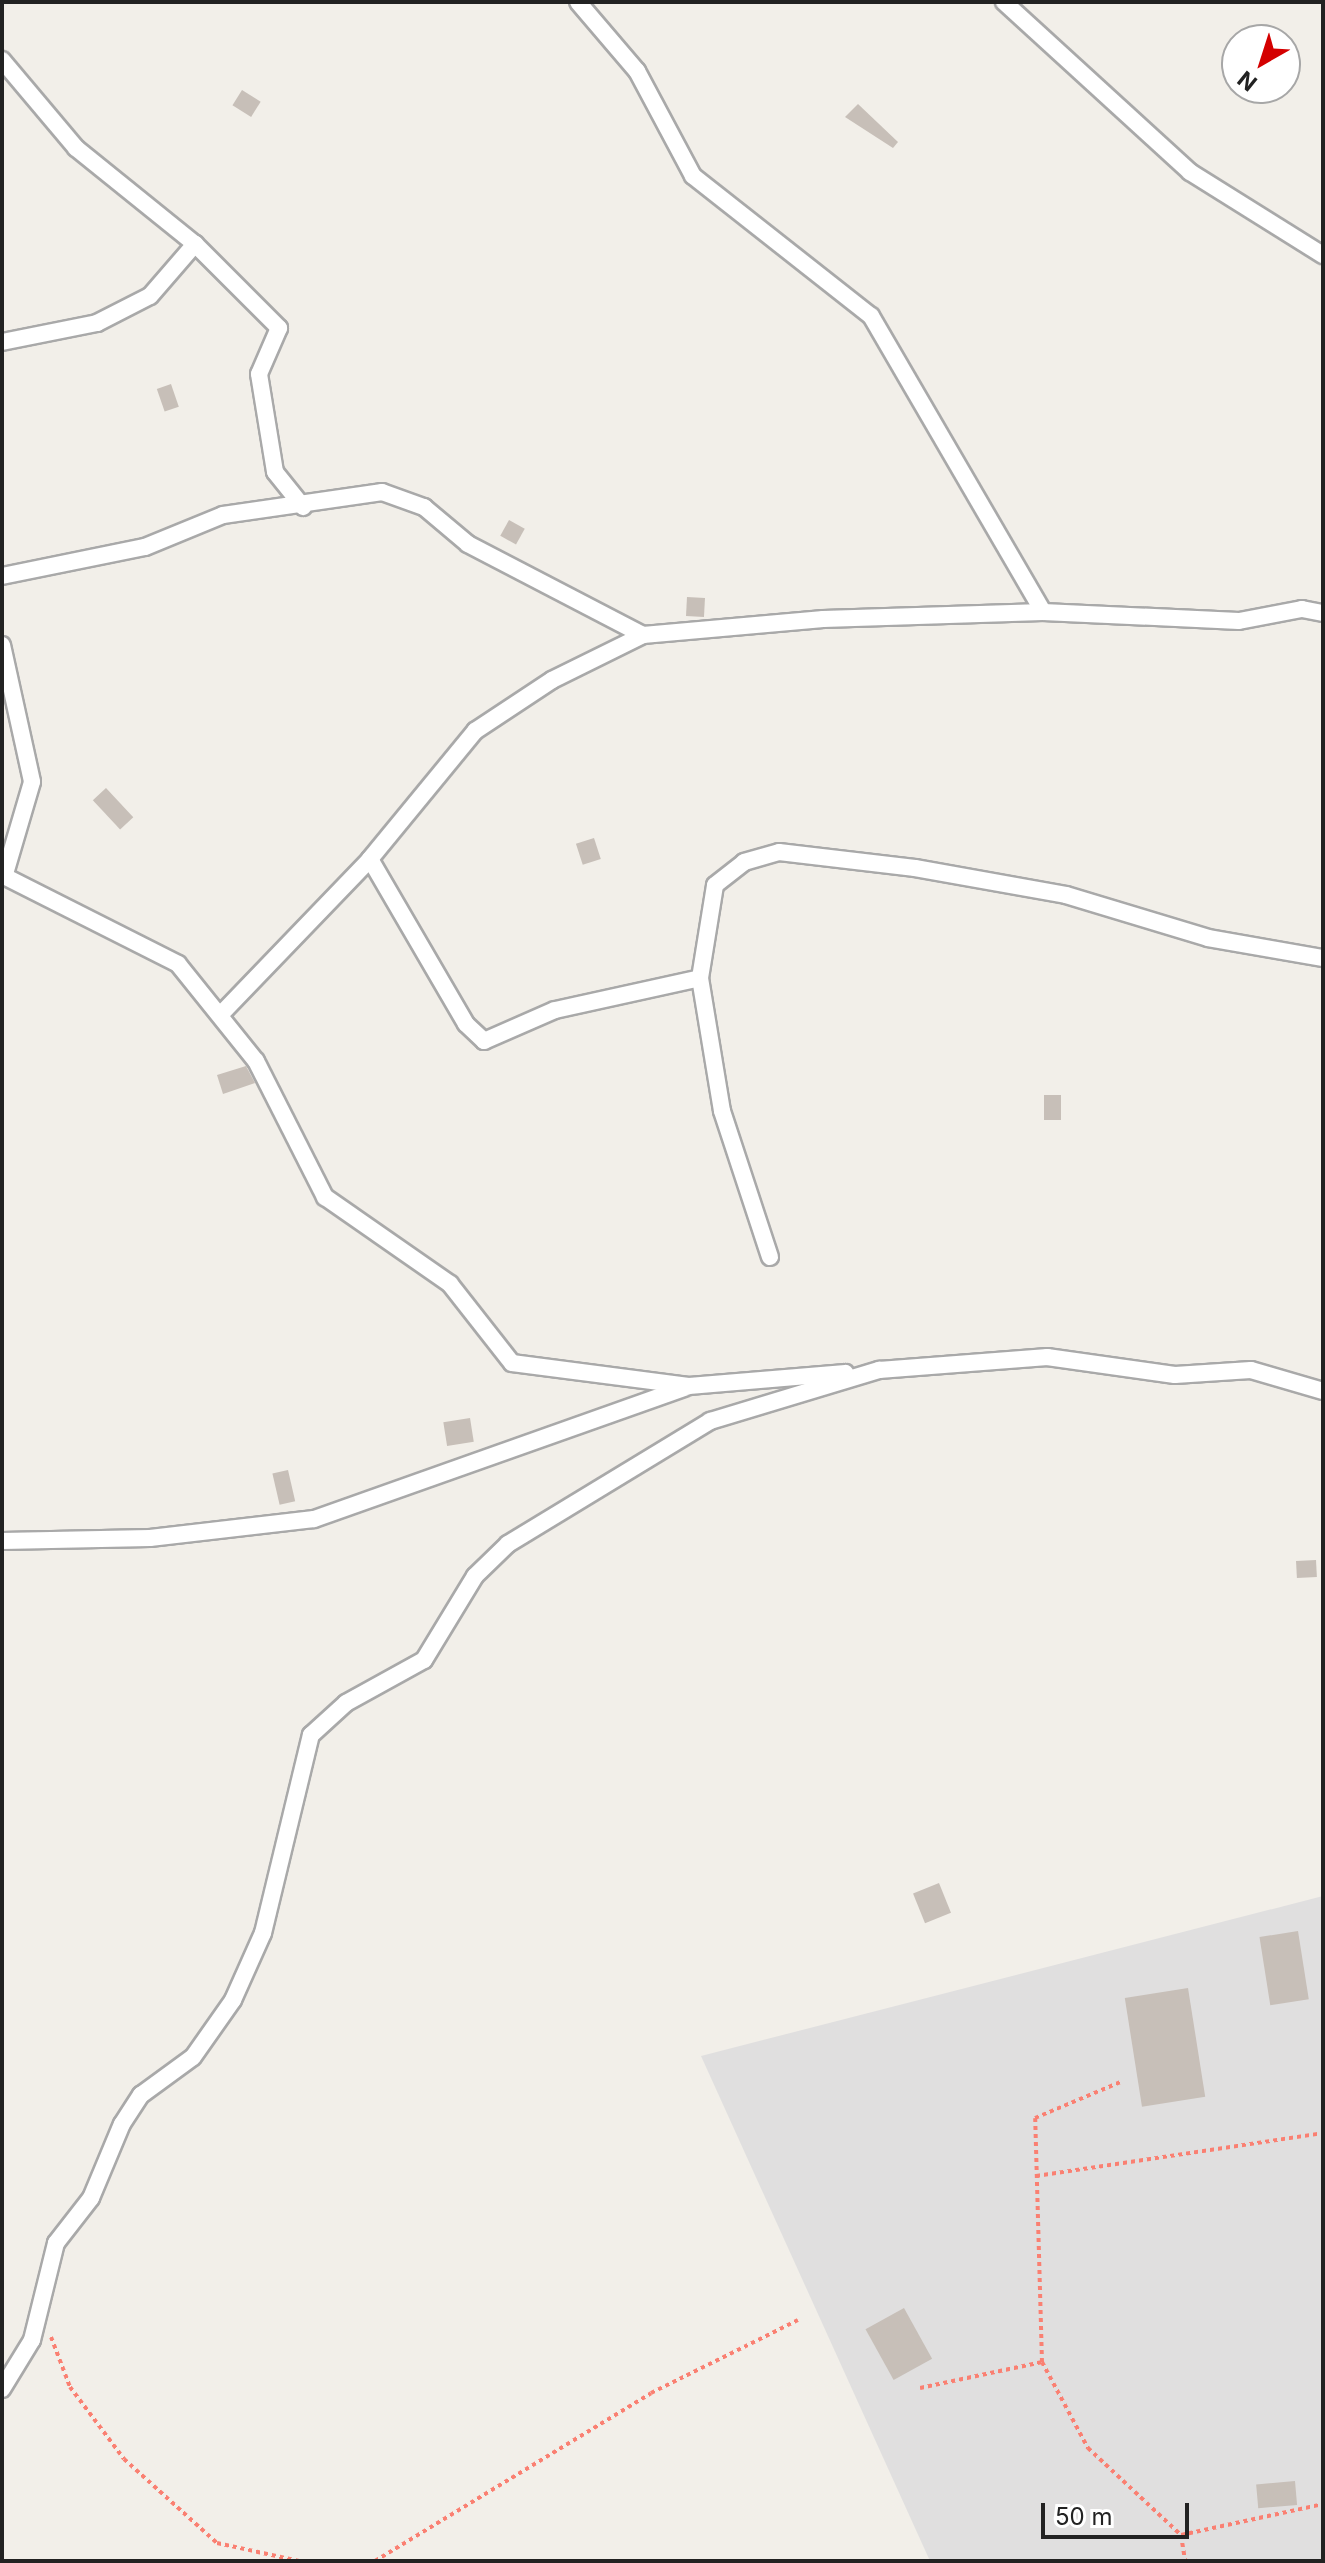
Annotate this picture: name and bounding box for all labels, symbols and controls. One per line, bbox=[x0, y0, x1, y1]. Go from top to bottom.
north arrow bbox=[1221, 24, 1301, 104]
text: N bbox=[1232, 66, 1262, 96]
scale bar bbox=[1045, 2487, 1193, 2537]
text: 50 m bbox=[1055, 2502, 1113, 2531]

